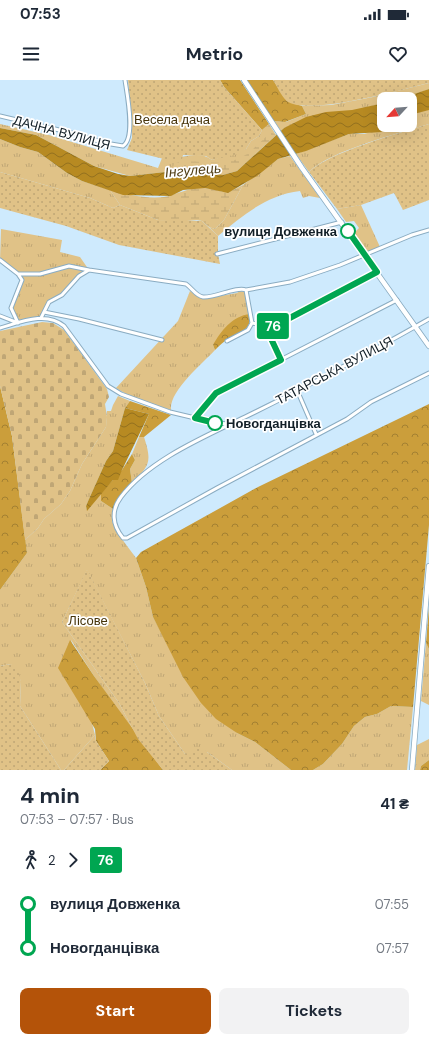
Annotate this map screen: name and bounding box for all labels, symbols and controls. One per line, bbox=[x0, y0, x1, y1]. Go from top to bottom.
text: 07:53 bbox=[20, 4, 61, 24]
text: Metrio bbox=[186, 42, 243, 66]
icon: menu bbox=[20, 43, 42, 65]
icon: heart bbox=[387, 43, 409, 65]
north arrow bbox=[377, 92, 417, 132]
map controls bbox=[377, 92, 417, 132]
street label: ДАЧНА ВУЛИЦЯ bbox=[12, 111, 112, 154]
park label: Весела дача bbox=[134, 111, 211, 128]
water label: Інгулець bbox=[164, 159, 222, 181]
place label: вулиця Довженка bbox=[224, 223, 338, 240]
marker: вулиця Довженка bbox=[340, 223, 356, 239]
line badge: 76 bbox=[255, 313, 291, 339]
text: 76 bbox=[265, 317, 281, 335]
street label: ТАТАРСЬКА ВУЛИЦЯ bbox=[273, 332, 396, 409]
marker: Новогданцівка bbox=[207, 415, 223, 431]
place label: Новогданцівка bbox=[226, 415, 321, 432]
park label: Лісове bbox=[68, 612, 108, 629]
text: 4 min bbox=[20, 781, 80, 810]
text: 41 ₴ bbox=[380, 794, 409, 814]
text: 07:53 – 07:57 · Bus bbox=[20, 811, 134, 828]
icon: walk bbox=[20, 849, 42, 871]
icon: forward bbox=[62, 849, 84, 871]
text: 76 bbox=[98, 851, 114, 869]
text: 2 bbox=[48, 852, 56, 869]
text: вулиця Довженка bbox=[50, 894, 180, 914]
text: 07:55 bbox=[375, 896, 409, 913]
text: Новогданцівка bbox=[50, 938, 159, 958]
text: 07:57 bbox=[376, 940, 409, 957]
button: Start bbox=[20, 988, 211, 1034]
button: Tickets bbox=[219, 988, 409, 1034]

